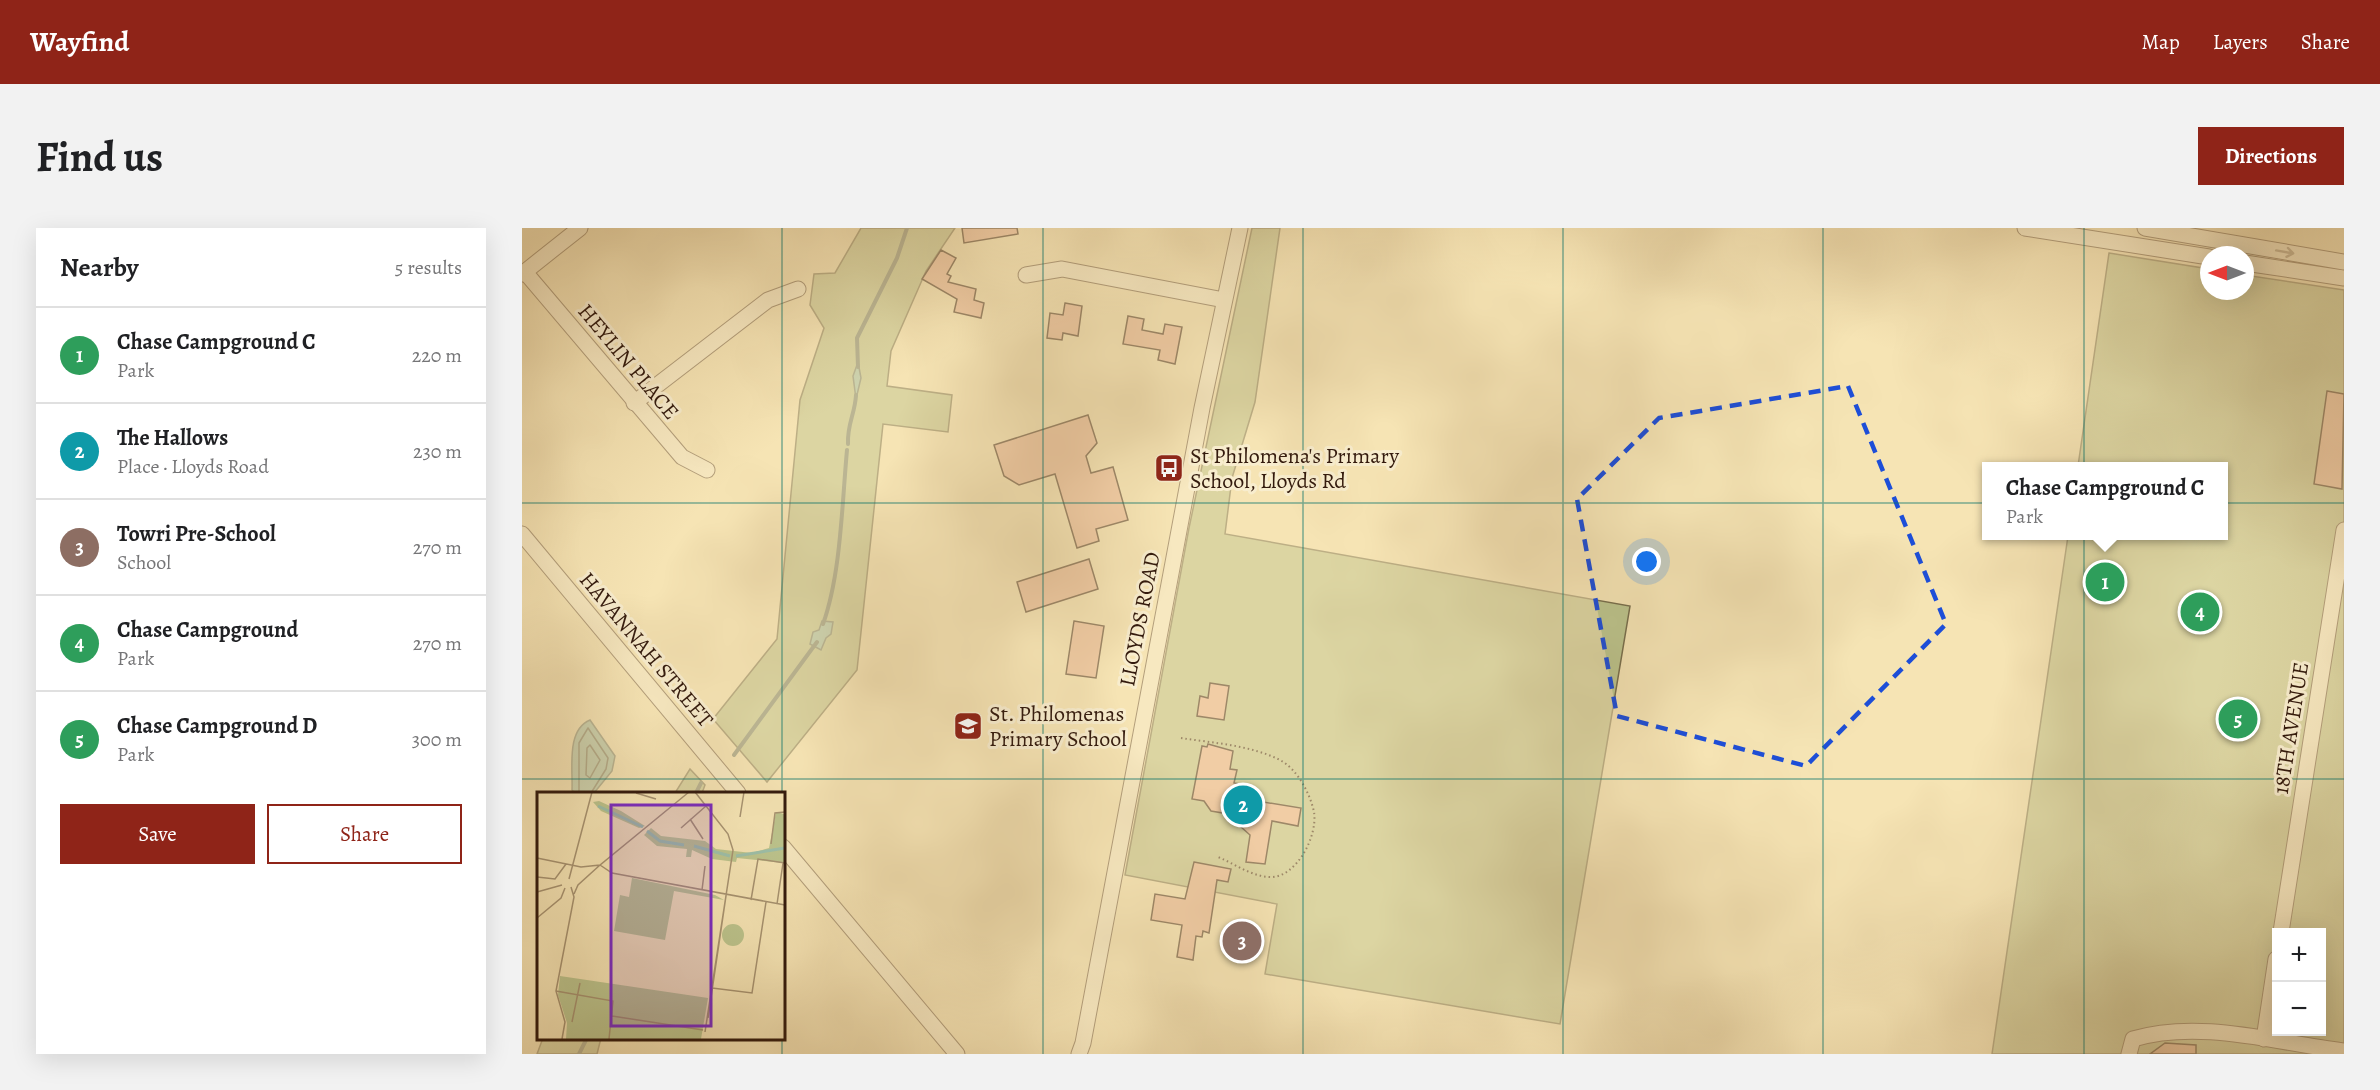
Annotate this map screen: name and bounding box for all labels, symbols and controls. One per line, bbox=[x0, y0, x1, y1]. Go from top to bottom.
text: Wayfind bbox=[30, 23, 129, 61]
text: Map bbox=[2141, 28, 2180, 56]
text: Layers bbox=[2213, 28, 2268, 56]
text: Share bbox=[2301, 28, 2350, 56]
button: Directions bbox=[2198, 127, 2344, 185]
text: Find us bbox=[36, 128, 163, 185]
north arrow bbox=[2200, 246, 2254, 300]
one-way arrow bbox=[2275, 247, 2295, 258]
text: Nearby bbox=[60, 250, 139, 285]
text: 5 results bbox=[395, 254, 462, 281]
street label: HEYLIN PLACE bbox=[571, 297, 686, 426]
text: Chase Campground C bbox=[117, 327, 316, 357]
text: 1 bbox=[76, 342, 83, 369]
text: 220 m bbox=[412, 342, 462, 369]
text: Park bbox=[117, 357, 155, 384]
text: The Hallows bbox=[117, 423, 228, 453]
text: 2 bbox=[75, 438, 84, 465]
text: 230 m bbox=[413, 438, 462, 465]
place label: St Philomena's Primary School, Lloyds Rd bbox=[1190, 441, 1399, 496]
bus stop icon: St Philomena's Primary School, Lloyds Rd bbox=[1153, 452, 1185, 484]
text: Place · Lloyds Road bbox=[117, 453, 269, 480]
popup bbox=[1982, 462, 2228, 540]
text: Chase Campground C bbox=[2006, 473, 2204, 503]
text: Park bbox=[2006, 503, 2043, 530]
text: Towri Pre-School bbox=[117, 519, 276, 549]
text: 3 bbox=[75, 534, 84, 561]
text: 270 m bbox=[413, 534, 462, 561]
your location bbox=[1632, 547, 1661, 576]
text: School bbox=[117, 549, 171, 576]
street label: LLOYDS ROAD bbox=[1112, 549, 1168, 689]
pin: 1 bbox=[2086, 560, 2124, 604]
street label: HAVANNAH STREET bbox=[572, 566, 720, 734]
pin: 4 bbox=[2180, 590, 2220, 634]
text: Chase Campground bbox=[117, 615, 298, 645]
text: 4 bbox=[75, 630, 84, 657]
text: 270 m bbox=[413, 630, 462, 657]
text: Park bbox=[117, 645, 155, 672]
street label: 18TH AVENUE bbox=[2266, 660, 2316, 796]
pin: 5 bbox=[2218, 696, 2258, 742]
place label: St. Philomenas Primary School bbox=[989, 699, 1127, 754]
school or university icon: St. Philomenas Primary School bbox=[952, 710, 984, 742]
text: Chase Campground D bbox=[117, 711, 317, 741]
text: 5 bbox=[75, 726, 84, 753]
text: 300 m bbox=[412, 726, 462, 753]
text: Park bbox=[117, 741, 155, 768]
pin: 2 bbox=[1224, 782, 1262, 828]
inset map bbox=[537, 792, 784, 1039]
button: Save bbox=[60, 804, 255, 864]
button: Share bbox=[267, 804, 462, 864]
pin: 3 bbox=[1222, 918, 1262, 964]
map controls bbox=[2272, 928, 2326, 1036]
button: + bbox=[2272, 928, 2326, 982]
button: − bbox=[2272, 982, 2326, 1036]

